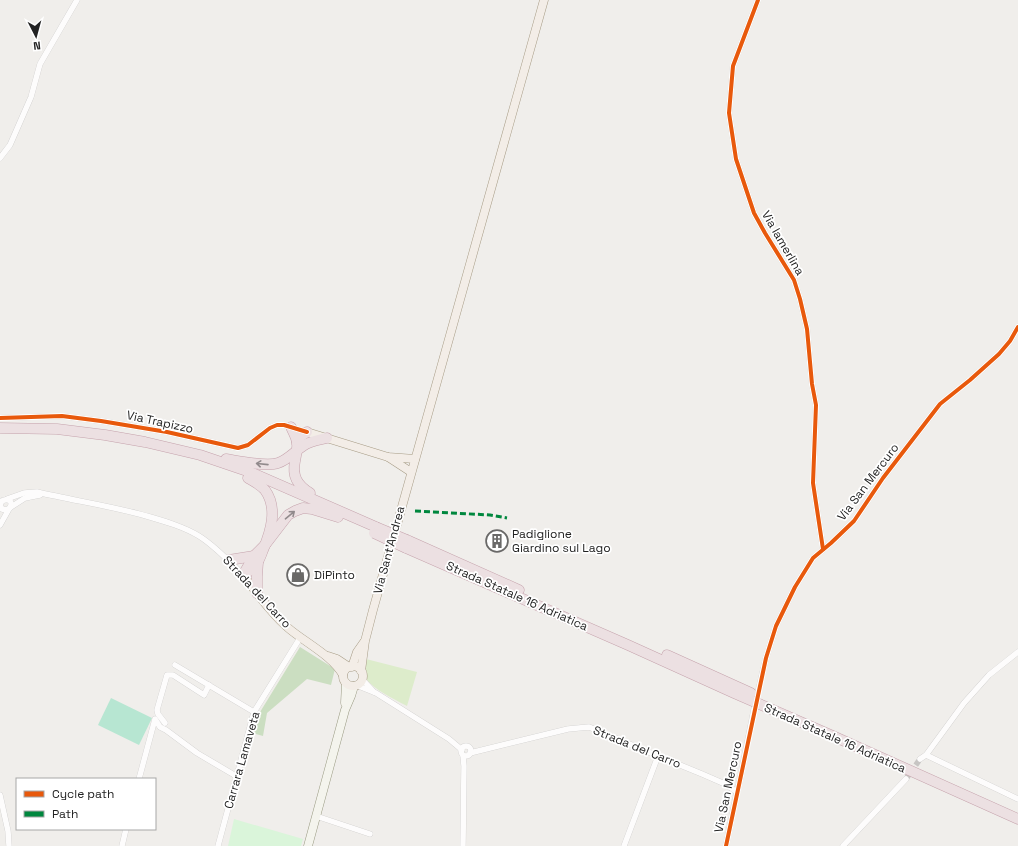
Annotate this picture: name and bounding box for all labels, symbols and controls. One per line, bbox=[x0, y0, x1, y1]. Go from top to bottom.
north arrow bbox=[16, 16, 56, 56]
text: N bbox=[33, 39, 41, 53]
street label: Via lamerlina bbox=[758, 208, 808, 278]
street label: Via Trapizzo bbox=[125, 407, 195, 437]
street label: Via San Mercuro bbox=[834, 440, 902, 524]
one-way arrow bbox=[256, 460, 269, 467]
street label: Via Sant'Andrea bbox=[370, 504, 408, 596]
one-way arrow bbox=[285, 511, 295, 520]
place label: Padiglione Giardino sul Lago bbox=[512, 526, 611, 556]
building icon: Padiglione Giardino sul Lago bbox=[484, 528, 510, 554]
street label: Strada del Carro bbox=[219, 552, 295, 632]
street label: Strada Statale 16 Adriatica bbox=[444, 557, 591, 635]
shop icon: DiPinto bbox=[285, 562, 311, 588]
place label: DiPinto bbox=[314, 567, 355, 583]
street label: Strada Statale 16 Adriatica bbox=[762, 699, 909, 777]
street label: Carrara Lamaveta bbox=[220, 709, 264, 811]
street label: Strada del Carro bbox=[591, 722, 683, 772]
street label: Via San Mercuro bbox=[710, 740, 746, 834]
legend bbox=[16, 778, 156, 830]
text: Cycle path bbox=[52, 786, 114, 802]
text: Path bbox=[52, 806, 78, 822]

